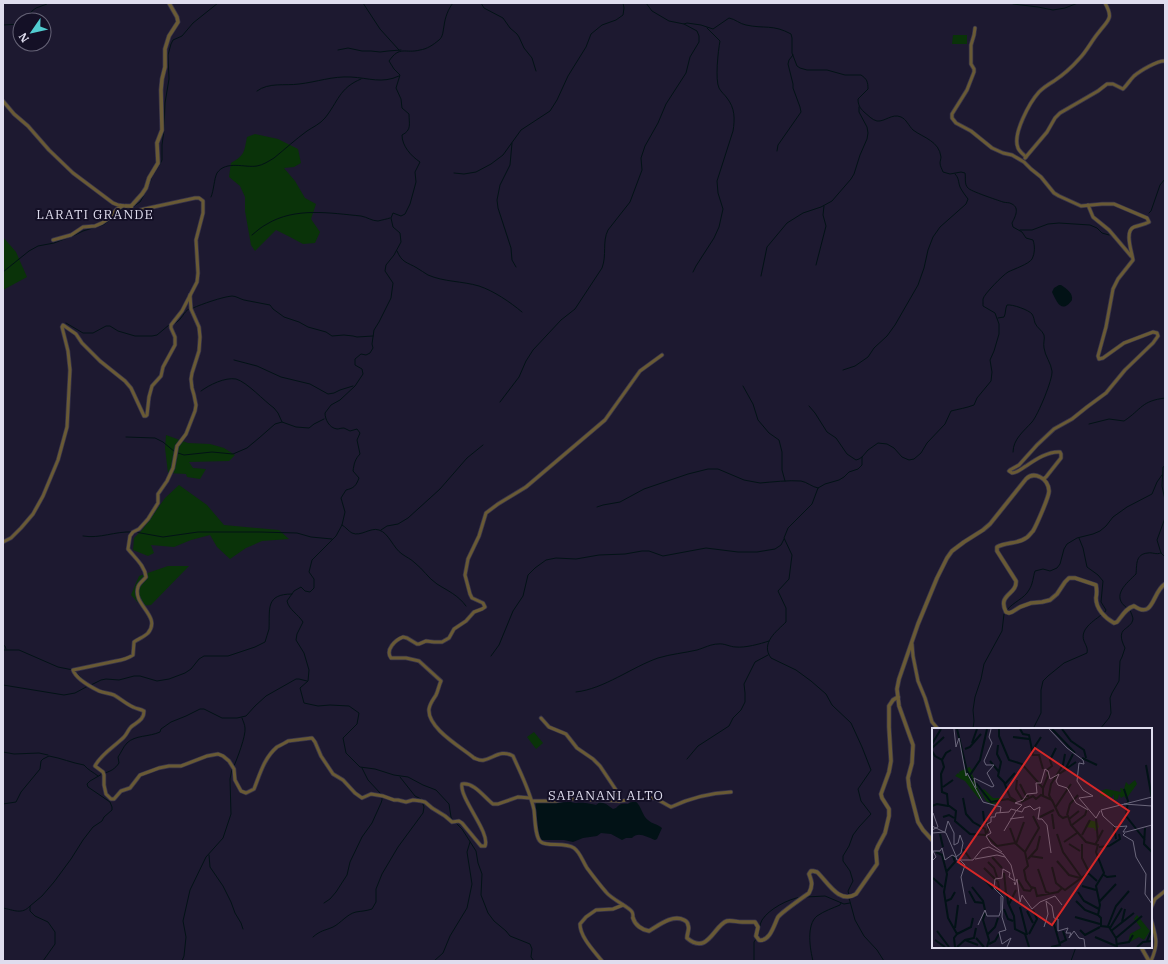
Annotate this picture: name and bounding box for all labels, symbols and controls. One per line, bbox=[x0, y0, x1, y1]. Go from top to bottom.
north arrow bbox=[12, 12, 52, 52]
text: N bbox=[15, 30, 32, 45]
district label: LARATI GRANDE bbox=[36, 206, 154, 223]
inset map bbox=[932, 728, 1152, 948]
district label: SAPANANI ALTO bbox=[548, 787, 664, 804]

